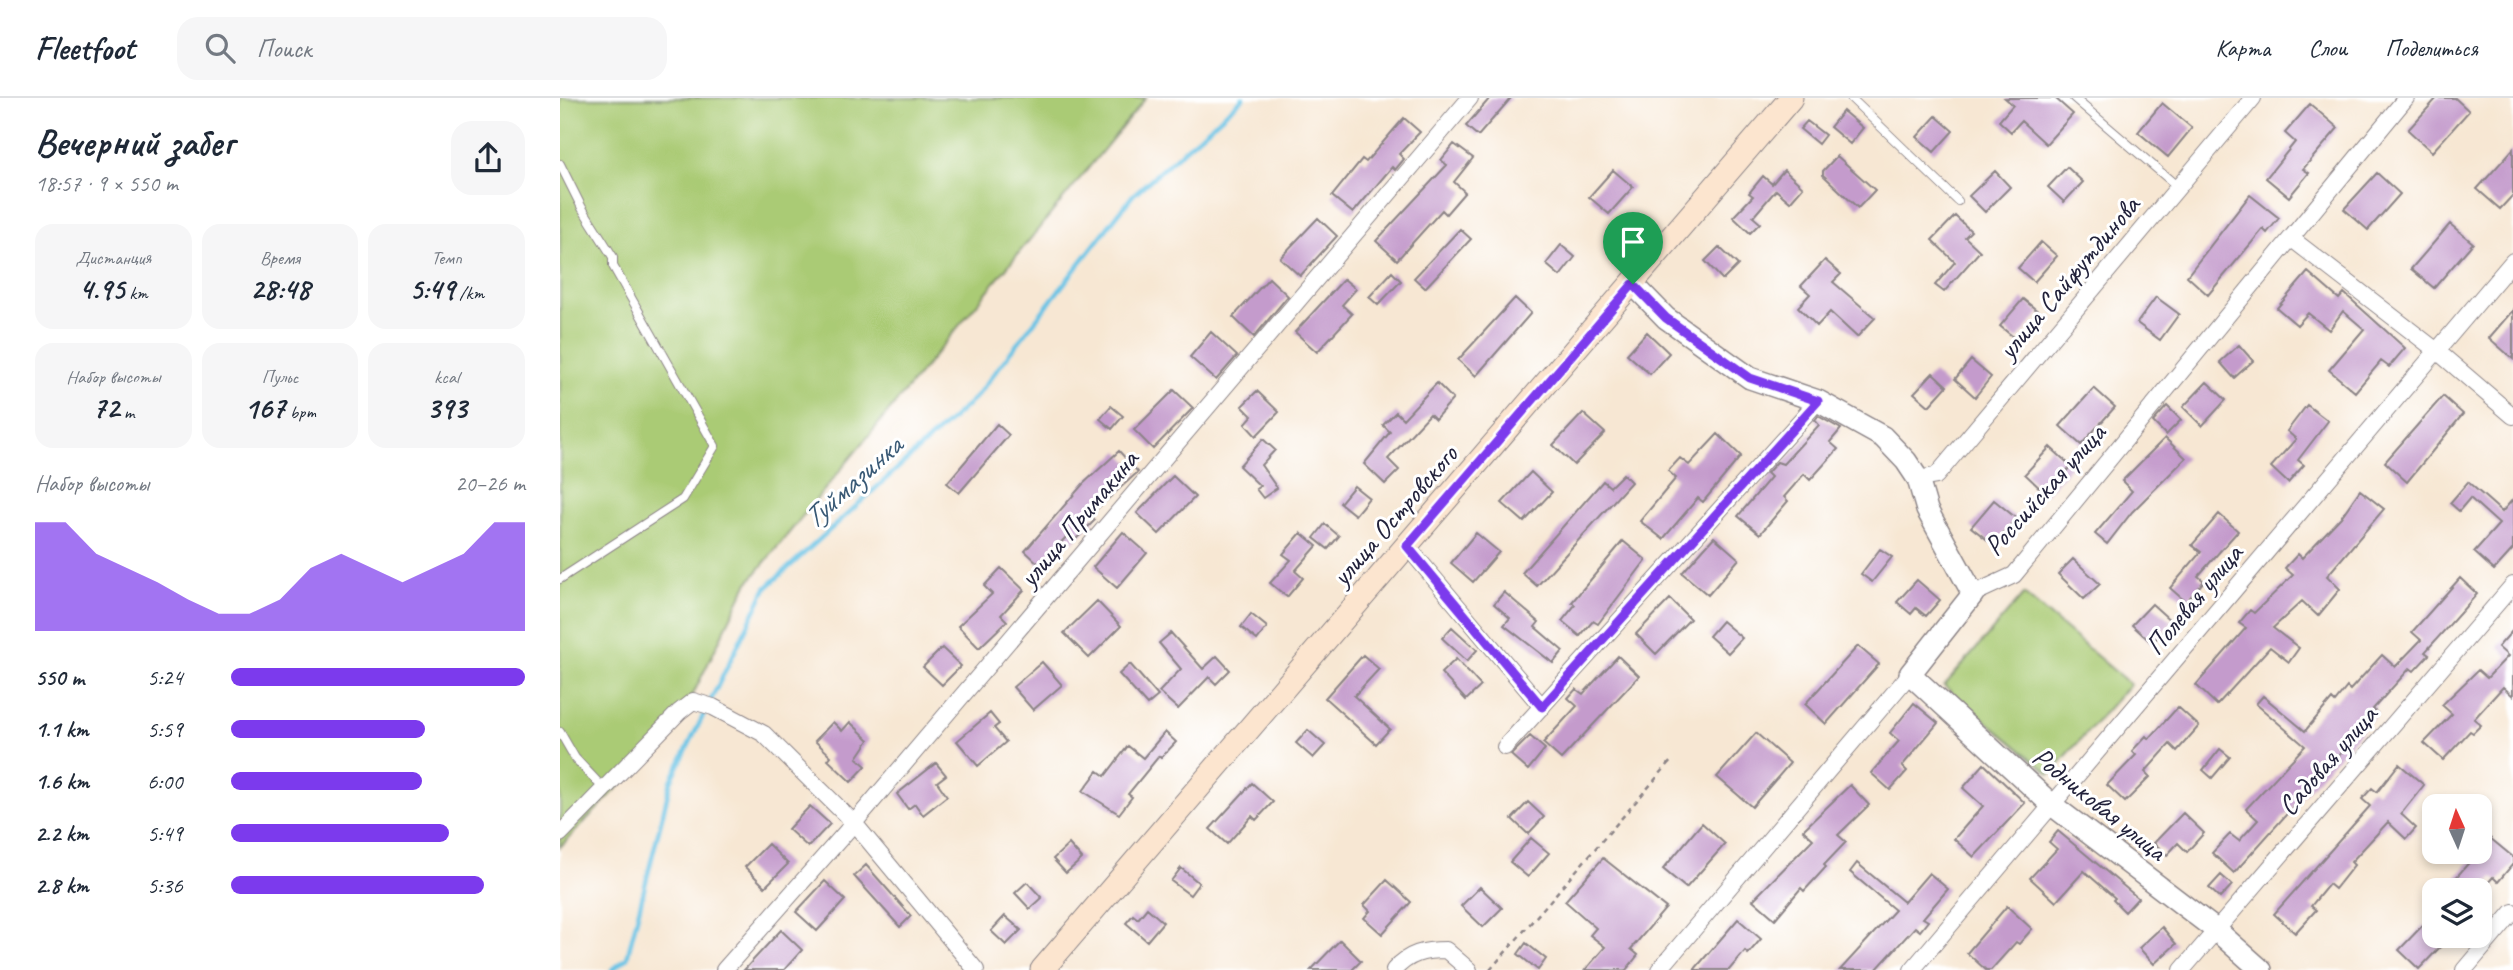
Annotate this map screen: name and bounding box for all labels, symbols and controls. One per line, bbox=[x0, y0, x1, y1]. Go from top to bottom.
search box bbox=[177, 17, 667, 80]
text: Fleetfoot bbox=[35, 27, 135, 69]
icon: search bbox=[201, 29, 239, 67]
text: Поиск bbox=[257, 32, 312, 65]
text: Карта bbox=[2216, 33, 2270, 63]
text: Слои bbox=[2308, 33, 2347, 63]
text: Поделиться bbox=[2385, 33, 2478, 63]
text: Вечерний забег bbox=[35, 119, 234, 166]
button: share bbox=[451, 121, 525, 195]
text: 18:57 · 9 × 550 m bbox=[35, 169, 178, 198]
street label: улица Сайфутдинова bbox=[1989, 187, 2148, 368]
pin bbox=[1603, 212, 1663, 284]
icon: arrive bbox=[1614, 223, 1652, 261]
text: Дистанция bbox=[75, 246, 151, 270]
text: Время bbox=[260, 246, 300, 270]
text: Темп bbox=[431, 246, 462, 270]
text: 4.95 bbox=[79, 270, 125, 308]
text: 28:48 bbox=[250, 270, 310, 308]
text: 5:49 bbox=[409, 270, 455, 308]
text: km bbox=[125, 281, 148, 305]
text: /km bbox=[455, 281, 484, 305]
text: Набор высоты bbox=[66, 365, 160, 389]
text: Пульс bbox=[262, 365, 298, 389]
text: kcal bbox=[434, 365, 459, 389]
text: 72 bbox=[92, 389, 119, 427]
text: 167 bbox=[244, 389, 285, 427]
text: 393 bbox=[427, 389, 467, 427]
text: m bbox=[119, 400, 134, 424]
text: bpm bbox=[285, 400, 316, 424]
street label: Российская улица bbox=[1976, 415, 2114, 563]
water label: Туймазинка bbox=[794, 425, 913, 537]
street label: улица Островского bbox=[1322, 436, 1467, 595]
street label: улица Примакина bbox=[1010, 441, 1147, 596]
text: Набор высоты bbox=[35, 469, 149, 498]
text: 20–26 m bbox=[455, 469, 525, 498]
street label: Полевая улица bbox=[2137, 535, 2251, 662]
text: 550 m bbox=[35, 663, 84, 692]
text: 5:24 bbox=[147, 663, 183, 692]
street label: Садовая улица bbox=[2270, 697, 2386, 823]
text: 1.1 km bbox=[35, 715, 89, 744]
text: 5:59 bbox=[147, 715, 183, 744]
street label: Родниковая улица bbox=[2026, 739, 2175, 869]
text: 1.6 km bbox=[35, 767, 89, 796]
text: 6:00 bbox=[147, 767, 183, 796]
north arrow bbox=[2422, 794, 2492, 864]
map controls bbox=[2422, 794, 2492, 948]
text: 2.2 km bbox=[35, 819, 89, 848]
text: 5:49 bbox=[147, 819, 183, 848]
text: 2.8 km bbox=[35, 871, 89, 900]
text: 5:36 bbox=[147, 871, 183, 900]
button: layers bbox=[2422, 878, 2492, 948]

